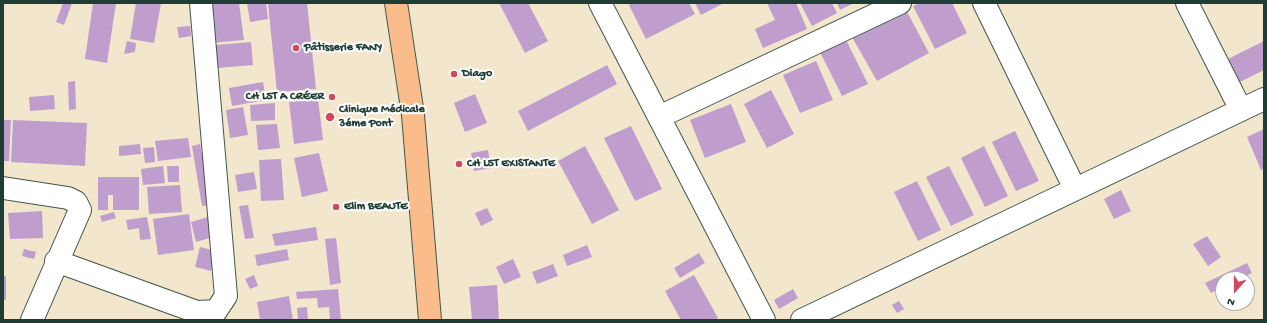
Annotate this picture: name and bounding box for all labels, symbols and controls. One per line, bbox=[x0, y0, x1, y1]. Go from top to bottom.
place label: Pâtisserie FANY bbox=[304, 41, 382, 55]
marker: Pâtisserie FANY bbox=[291, 43, 301, 53]
place label: Diago bbox=[462, 67, 492, 81]
marker: Diago bbox=[449, 69, 459, 79]
place label: CH L5T A CRÉER bbox=[246, 90, 324, 104]
marker: CH L5T A CRÉER bbox=[327, 92, 337, 102]
place label: Clinique Médicale 3éme Pont bbox=[339, 103, 425, 131]
marker: Clinique Médicale 3éme Pont bbox=[324, 111, 336, 123]
place label: CH L5T EXISTANTE bbox=[467, 157, 555, 171]
marker: CH L5T EXISTANTE bbox=[454, 159, 464, 169]
place label: Elim BEAUTE bbox=[344, 200, 408, 214]
marker: Elim BEAUTE bbox=[331, 202, 341, 212]
north arrow bbox=[1215, 271, 1255, 311]
text: N bbox=[1226, 294, 1237, 308]

